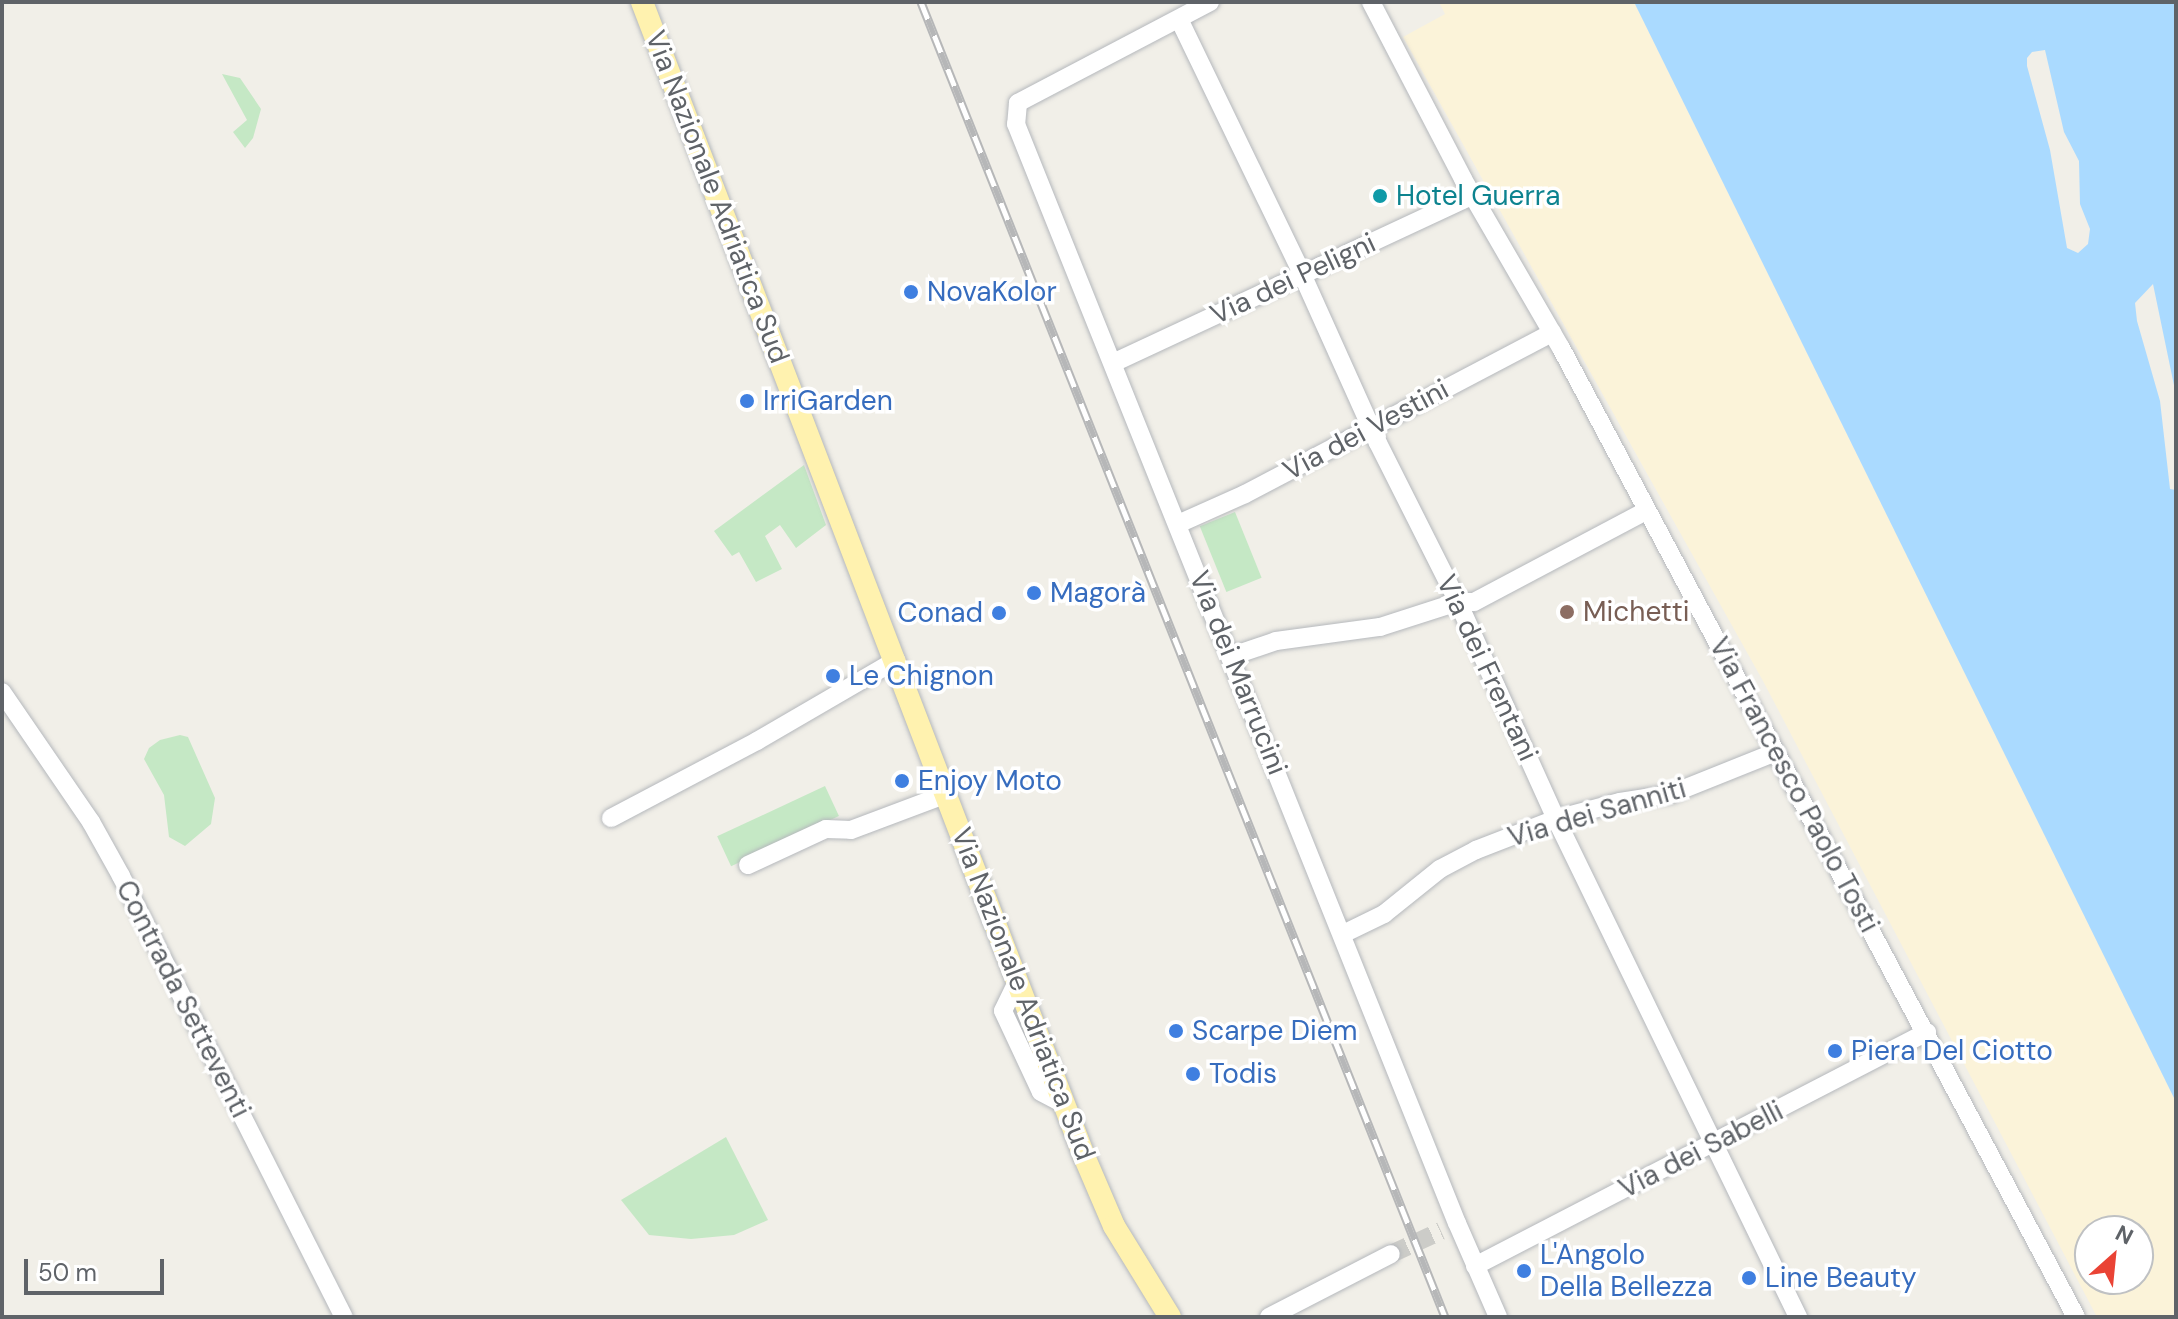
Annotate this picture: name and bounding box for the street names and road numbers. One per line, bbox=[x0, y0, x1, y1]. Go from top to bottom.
street label: Via Nazionale Adriatica Sud bbox=[638, 26, 796, 368]
street label: Via dei Peligni bbox=[1205, 226, 1381, 332]
street label: Via dei Vestini bbox=[1278, 372, 1454, 488]
street label: Via dei Marrucini bbox=[1182, 566, 1294, 780]
street label: Via dei Frentani bbox=[1429, 570, 1545, 766]
street label: Via Francesco Paolo Tosti bbox=[1702, 632, 1886, 938]
street label: Via dei Sanniti bbox=[1504, 772, 1690, 854]
street label: Via Nazionale Adriatica Sud bbox=[944, 823, 1102, 1165]
street label: Contrada Setteventi bbox=[109, 875, 257, 1123]
street label: Via dei Sabelli bbox=[1613, 1094, 1789, 1206]

